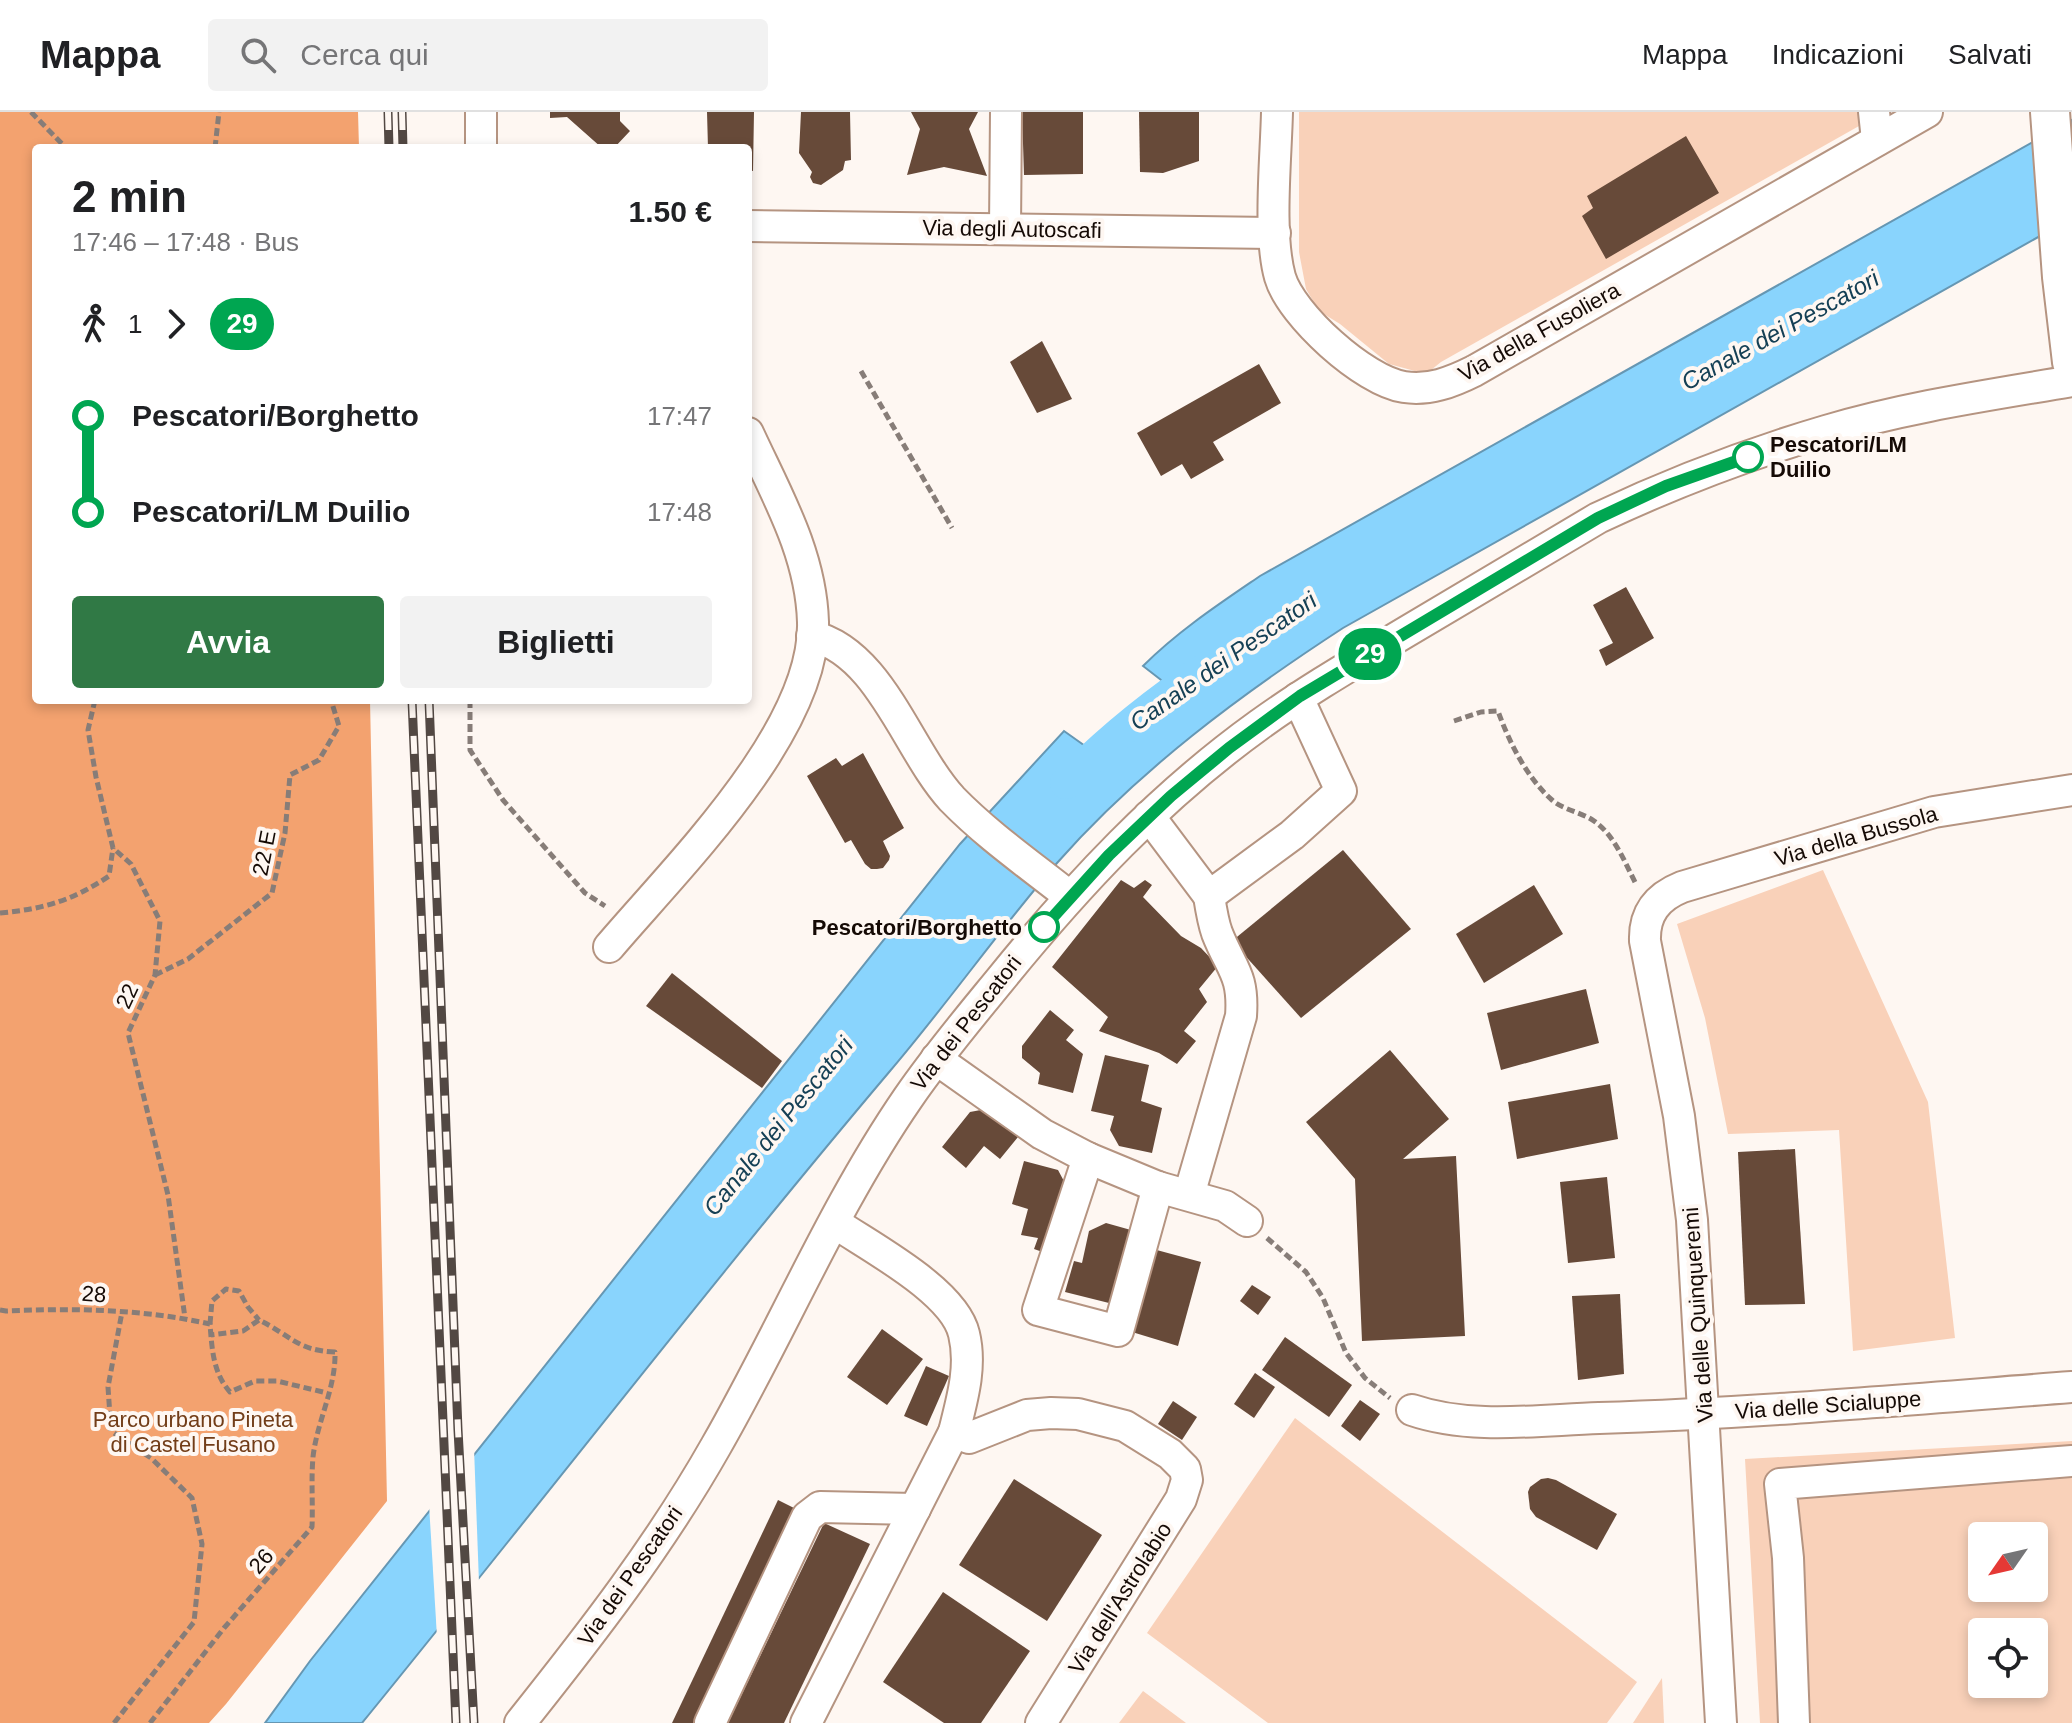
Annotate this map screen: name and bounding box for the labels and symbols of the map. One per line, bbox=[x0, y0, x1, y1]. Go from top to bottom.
street label: Via degli Autoscafi bbox=[922, 215, 1102, 243]
water label: Canale dei Pescatori bbox=[1677, 264, 1884, 395]
street label: Via della Fusoliera bbox=[1454, 277, 1625, 387]
place label: Pescatori/LM Duilio bbox=[1770, 432, 1907, 482]
marker: Pescatori/LM Duilio bbox=[1733, 442, 1763, 472]
water label: Canale dei Pescatori bbox=[1125, 586, 1322, 736]
line badge: 29 bbox=[1334, 628, 1406, 680]
street label: Via della Bussola bbox=[1772, 801, 1941, 871]
street label: 22 E bbox=[247, 828, 281, 878]
marker: Pescatori/Borghetto bbox=[1029, 912, 1059, 942]
place label: Pescatori/Borghetto bbox=[812, 915, 1022, 940]
street label: Via dei Pescatori bbox=[905, 950, 1027, 1096]
street label: 22 bbox=[110, 980, 144, 1012]
water label: Canale dei Pescatori bbox=[698, 1031, 859, 1221]
street label: Via delle Quinqueremi bbox=[1678, 1206, 1718, 1424]
street label: 28 bbox=[81, 1281, 107, 1307]
street label: Via delle Scialuppe bbox=[1734, 1386, 1922, 1424]
park label: Parco urbano Pineta di Castel Fusano bbox=[93, 1407, 294, 1457]
street label: Via dei Pescatori bbox=[573, 1501, 687, 1651]
street label: Via dell'Astrolabio bbox=[1063, 1518, 1177, 1678]
north arrow bbox=[1968, 1522, 2048, 1602]
street label: 26 bbox=[244, 1544, 278, 1578]

